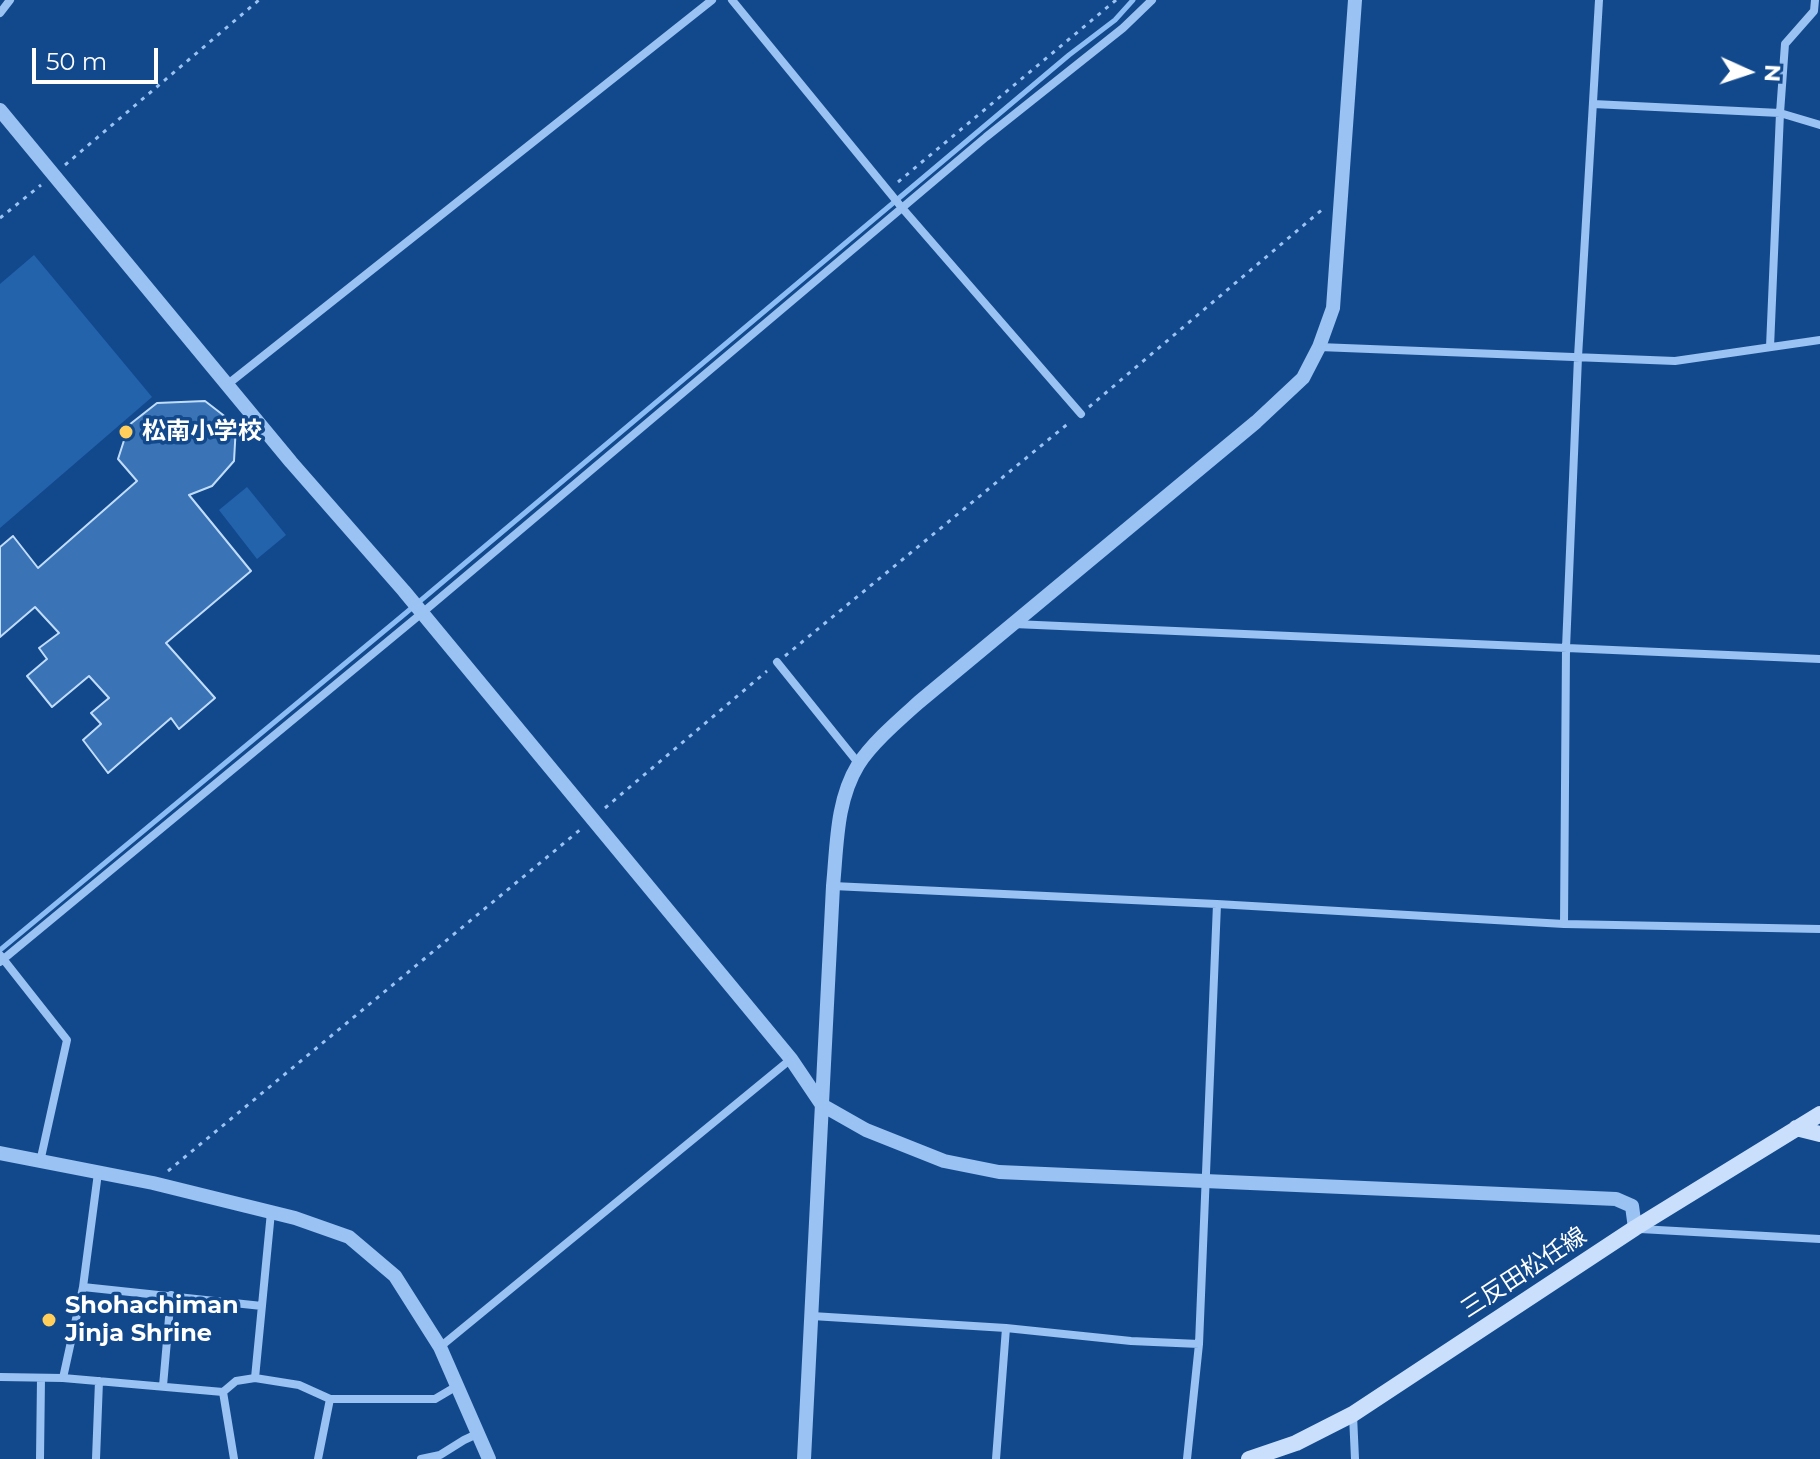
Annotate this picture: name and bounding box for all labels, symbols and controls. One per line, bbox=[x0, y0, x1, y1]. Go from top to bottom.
scale bar bbox=[36, 32, 162, 82]
north arrow bbox=[1708, 32, 1788, 112]
text: 50 m bbox=[46, 47, 107, 76]
text: N bbox=[1759, 64, 1786, 83]
place label: 松南小学校 bbox=[142, 418, 262, 446]
marker: 松南小学校 bbox=[117, 423, 135, 441]
street label: 三反田松任線 bbox=[1456, 1222, 1592, 1324]
place label: Shohachiman Jinja Shrine bbox=[65, 1292, 239, 1348]
marker: Shohachiman Jinja Shrine bbox=[40, 1311, 58, 1329]

